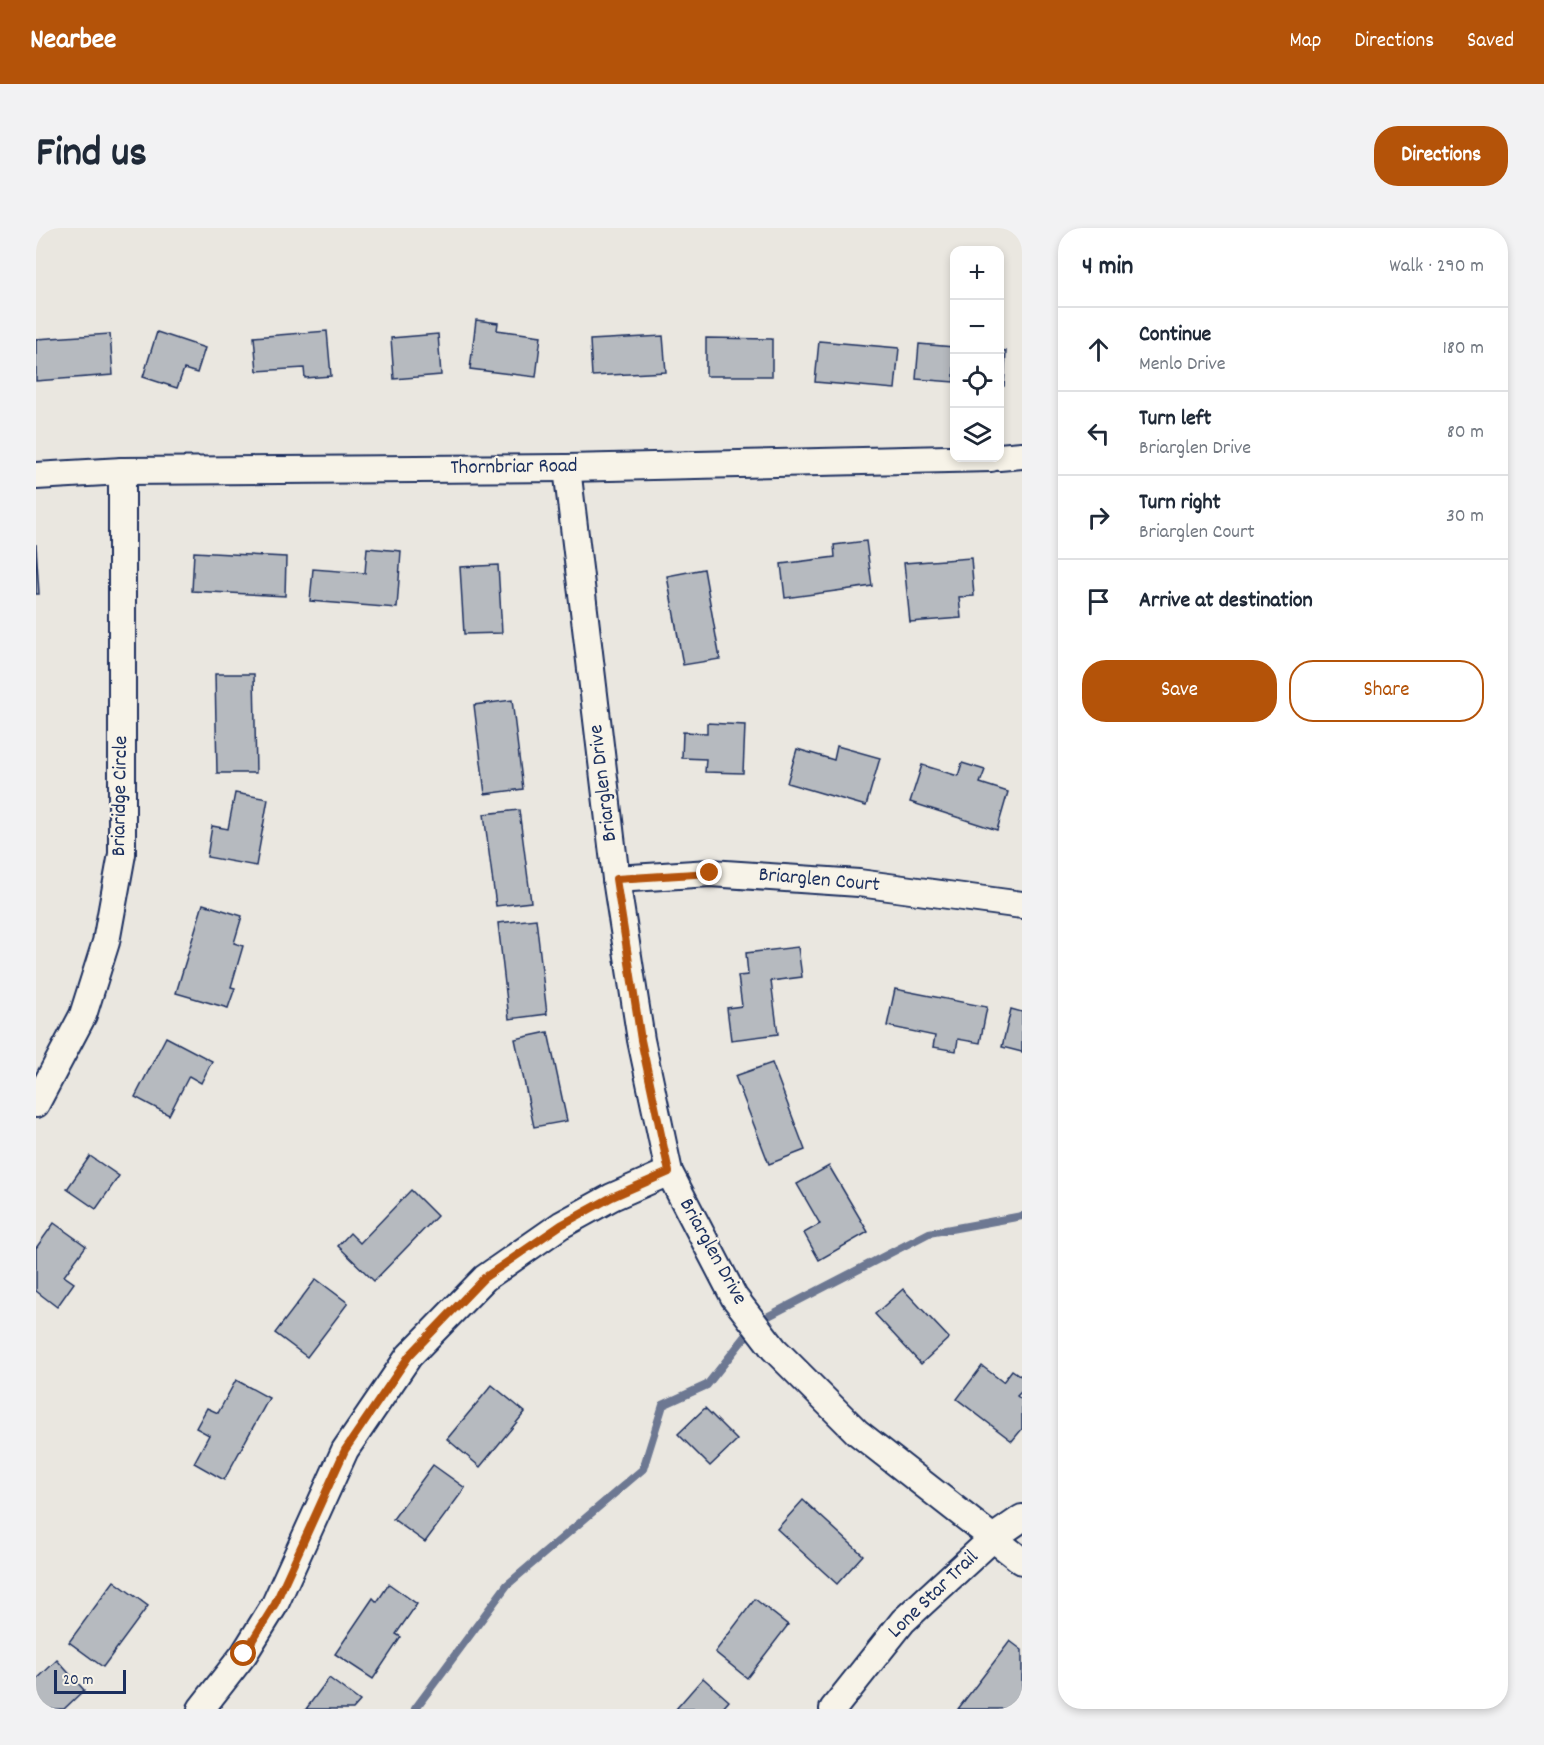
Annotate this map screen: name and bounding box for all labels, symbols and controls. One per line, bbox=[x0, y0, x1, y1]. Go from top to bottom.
text: Nearbee bbox=[30, 22, 116, 62]
text: Map bbox=[1290, 27, 1321, 57]
text: Directions bbox=[1354, 27, 1434, 57]
text: Saved bbox=[1467, 27, 1514, 57]
text: Find us bbox=[36, 126, 147, 186]
button: Directions bbox=[1374, 126, 1508, 186]
map controls bbox=[950, 246, 1004, 462]
button: + bbox=[950, 246, 1004, 300]
text: 4 min bbox=[1082, 249, 1133, 286]
text: Walk · 290 m bbox=[1389, 253, 1484, 281]
button: − bbox=[950, 300, 1004, 354]
text: Continue bbox=[1139, 320, 1211, 351]
icon: ahead bbox=[1082, 333, 1115, 366]
text: 180 m bbox=[1442, 335, 1484, 363]
text: Menlo Drive bbox=[1139, 351, 1226, 379]
button: locate bbox=[950, 354, 1004, 408]
text: Turn left bbox=[1139, 404, 1211, 435]
button: layers bbox=[950, 408, 1004, 462]
icon: left bbox=[1082, 417, 1115, 450]
text: 80 m bbox=[1447, 419, 1484, 447]
text: Briarglen Drive bbox=[1139, 435, 1251, 463]
street label: Thornbriar Road bbox=[450, 452, 578, 484]
text: Turn right bbox=[1139, 488, 1221, 519]
icon: right bbox=[1082, 501, 1115, 534]
text: 30 m bbox=[1446, 503, 1484, 531]
text: Briarglen Court bbox=[1139, 519, 1255, 547]
icon: arrive bbox=[1082, 585, 1115, 618]
text: Arrive at destination bbox=[1139, 586, 1313, 617]
button: Save bbox=[1082, 660, 1277, 722]
button: Share bbox=[1289, 660, 1484, 722]
street label: Briarglen Drive bbox=[582, 723, 626, 843]
street label: Briaridge Circle bbox=[105, 735, 137, 857]
route end bbox=[696, 859, 722, 885]
street label: Briarglen Court bbox=[757, 861, 881, 901]
street label: Briarglen Drive bbox=[670, 1193, 754, 1311]
street label: Lone Star Trail bbox=[882, 1544, 986, 1646]
route start bbox=[230, 1640, 256, 1666]
scale bar bbox=[54, 1667, 126, 1694]
text: 20 m bbox=[63, 1669, 93, 1692]

